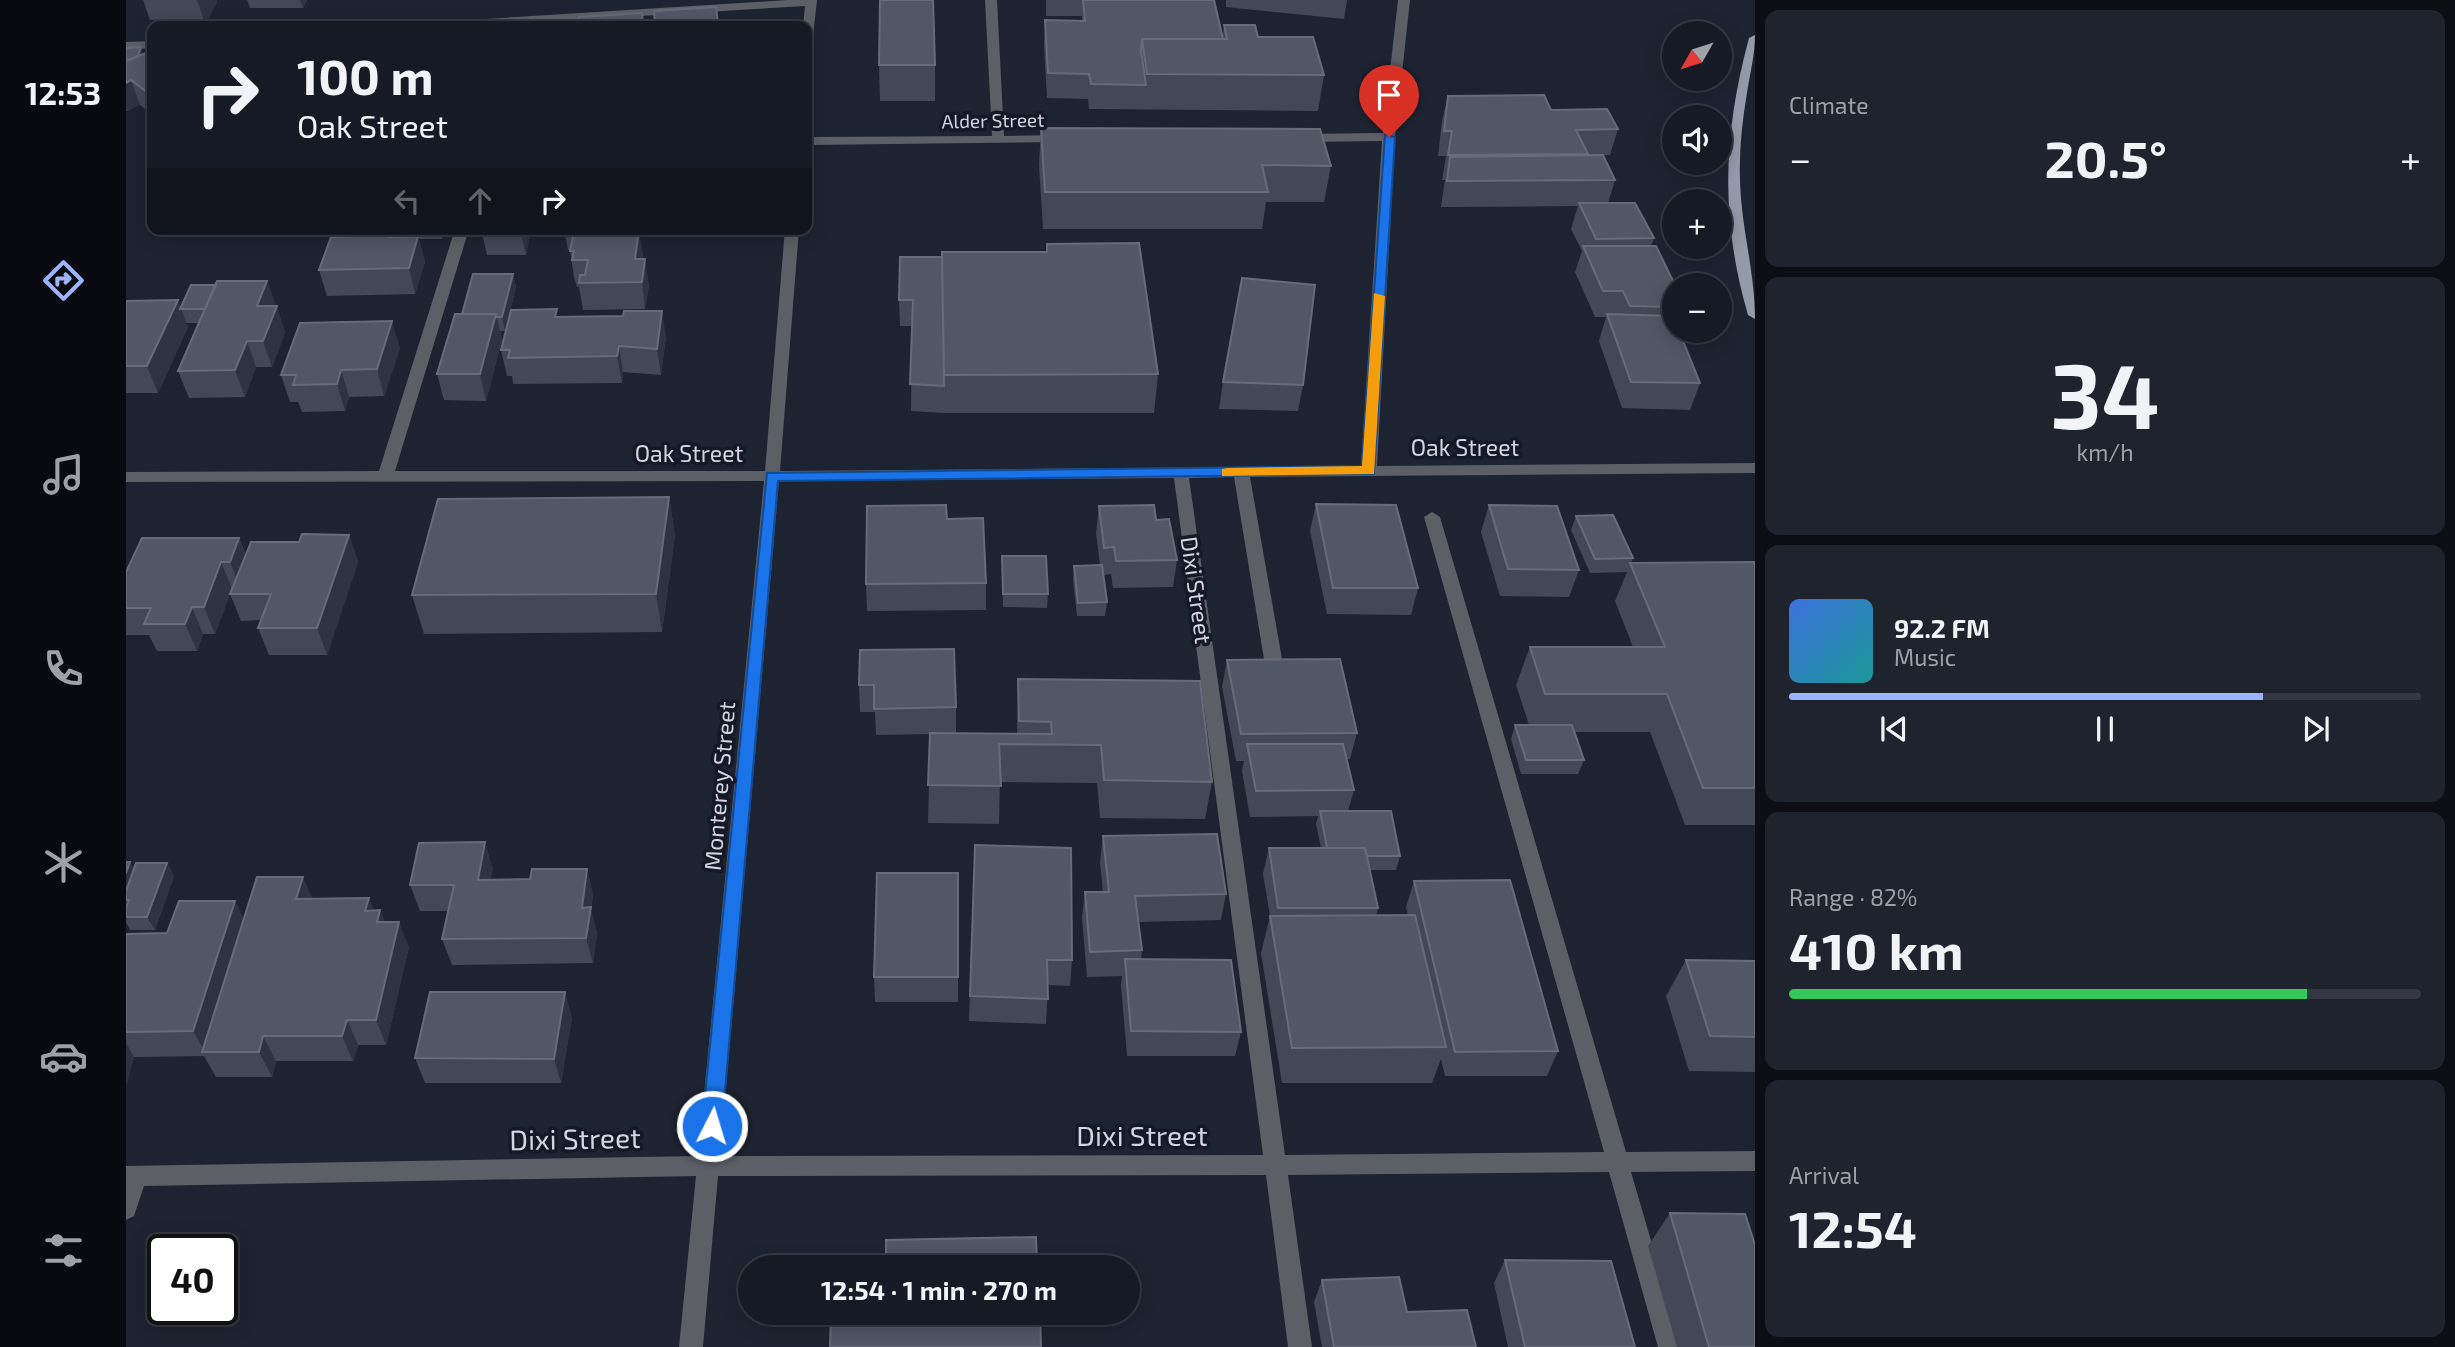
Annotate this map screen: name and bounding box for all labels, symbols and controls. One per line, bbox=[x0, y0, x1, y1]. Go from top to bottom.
north arrow bbox=[1662, 21, 1732, 91]
map controls bbox=[1662, 21, 1732, 343]
text: 100 m bbox=[297, 46, 434, 105]
icon: right bbox=[182, 49, 273, 140]
pin bbox=[1359, 65, 1419, 137]
text: 12:53 bbox=[25, 73, 101, 111]
icon: arrive bbox=[1370, 76, 1408, 114]
text: Climate bbox=[1789, 91, 1869, 119]
button: sound bbox=[1662, 105, 1732, 175]
text: Oak Street bbox=[297, 106, 448, 144]
street label: Alder Street bbox=[941, 108, 1045, 132]
text: 20.5° bbox=[2044, 126, 2167, 188]
text: − bbox=[1789, 135, 1811, 181]
text: + bbox=[2400, 135, 2421, 181]
icon: left bbox=[388, 182, 426, 220]
icon: ahead bbox=[461, 182, 499, 220]
icon: right bbox=[534, 182, 572, 220]
button: + bbox=[1662, 189, 1732, 259]
icon: directions bbox=[39, 256, 88, 305]
button: − bbox=[1662, 273, 1732, 343]
text: 34 bbox=[2050, 338, 2160, 447]
street label: Oak Street bbox=[1411, 433, 1519, 461]
text: km/h bbox=[2076, 438, 2134, 466]
street label: Oak Street bbox=[635, 439, 743, 467]
icon: music bbox=[39, 450, 88, 499]
street label: Dixi Street bbox=[1176, 535, 1218, 646]
text: 92.2 FM bbox=[1894, 612, 1990, 643]
text: Music bbox=[1894, 643, 1956, 671]
icon: phone bbox=[39, 644, 88, 693]
street label: Monterey Street bbox=[698, 700, 740, 872]
icon: previous bbox=[1875, 710, 1913, 748]
icon: pause bbox=[2086, 710, 2124, 748]
icon: next bbox=[2297, 710, 2335, 748]
icon: climate bbox=[39, 838, 88, 887]
text: Range · 82% bbox=[1789, 883, 1917, 911]
text: 410 km bbox=[1789, 918, 1964, 980]
icon: car bbox=[39, 1032, 88, 1081]
position arrow bbox=[675, 1089, 749, 1163]
street label: Dixi Street bbox=[1076, 1118, 1208, 1152]
street label: Dixi Street bbox=[509, 1120, 641, 1156]
text: Arrival bbox=[1789, 1161, 1859, 1189]
text: 12:54 bbox=[1789, 1196, 1917, 1258]
icon: filters bbox=[39, 1226, 88, 1275]
speed limit sign: 40 bbox=[147, 1234, 238, 1325]
text: 12:54 · 1 min · 270 m bbox=[821, 1274, 1057, 1305]

